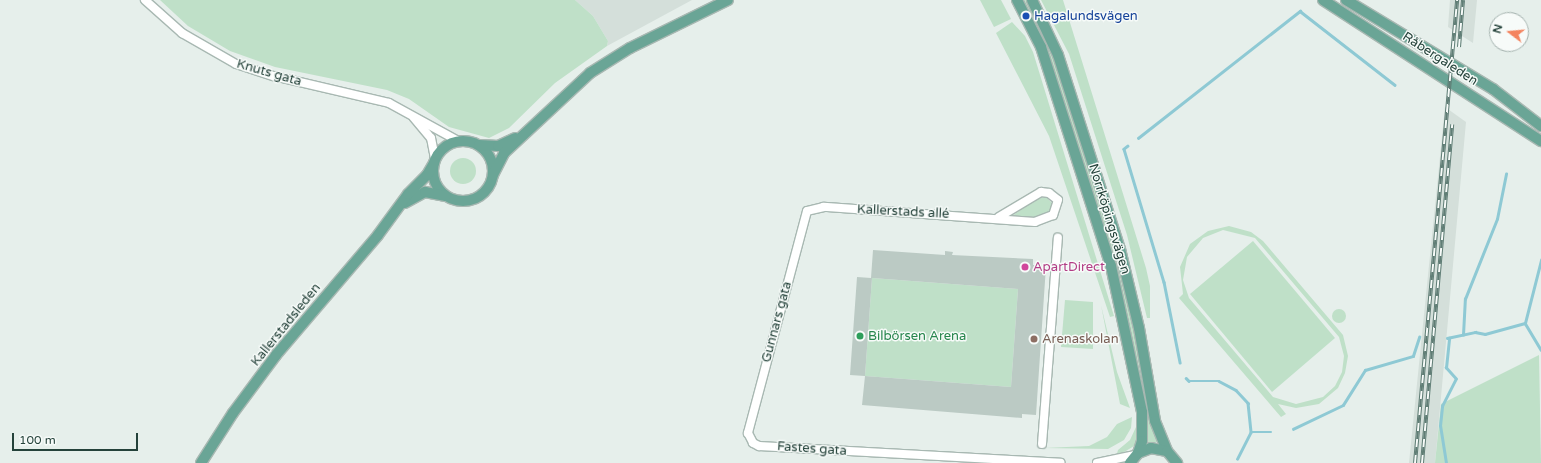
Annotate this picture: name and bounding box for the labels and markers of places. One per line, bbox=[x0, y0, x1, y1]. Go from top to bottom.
place label: Hagalundsvägen bbox=[1034, 8, 1138, 24]
marker: Hagalundsvägen bbox=[1021, 11, 1031, 21]
place label: ApartDirect bbox=[1033, 259, 1105, 275]
marker: ApartDirect bbox=[1020, 262, 1030, 272]
place label: Bilbörsen Arena bbox=[868, 328, 966, 344]
marker: Bilbörsen Arena bbox=[855, 331, 865, 341]
place label: Arenaskolan bbox=[1042, 331, 1119, 347]
marker: Arenaskolan bbox=[1029, 334, 1039, 344]

